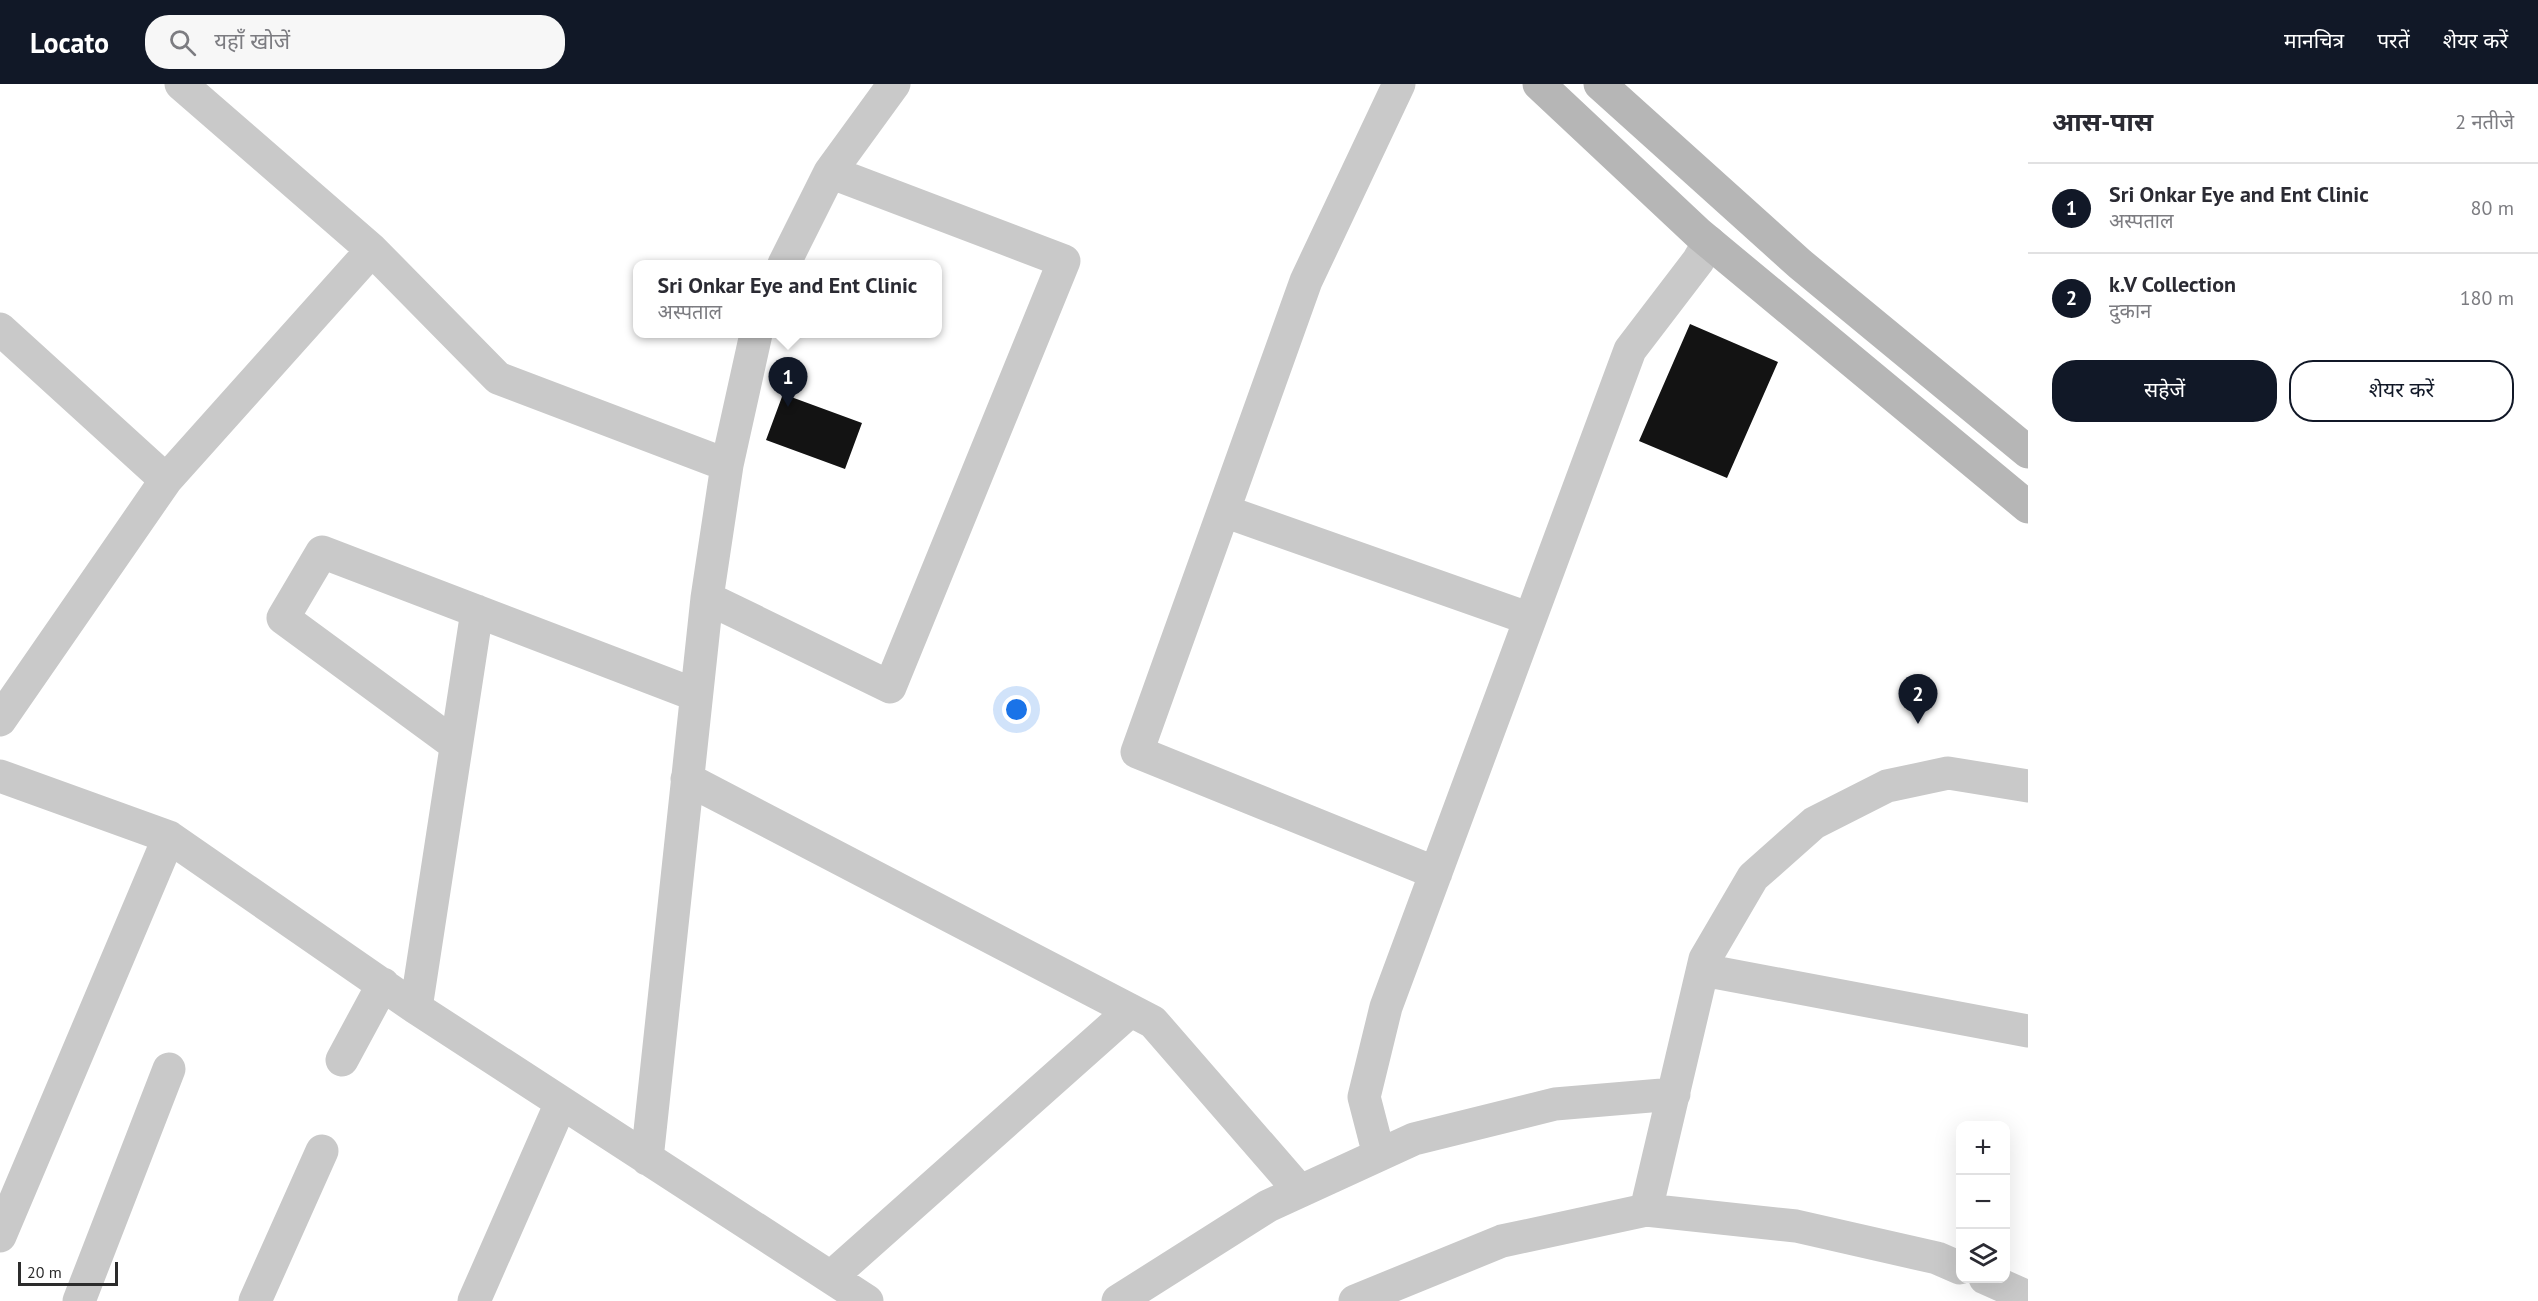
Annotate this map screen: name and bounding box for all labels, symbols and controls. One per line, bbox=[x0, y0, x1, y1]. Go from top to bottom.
search box bbox=[145, 15, 565, 69]
text: Locato bbox=[30, 24, 109, 61]
icon: search bbox=[166, 26, 199, 59]
text: यहाँ खोजें bbox=[214, 27, 290, 55]
text: मानचित्र bbox=[2284, 27, 2344, 54]
text: परतें bbox=[2377, 27, 2410, 54]
text: शेयर करें bbox=[2443, 27, 2508, 54]
text: आस-पास bbox=[2052, 105, 2153, 138]
text: 2 नतीजे bbox=[2455, 109, 2514, 135]
text: Sri Onkar Eye and Ent Clinic bbox=[2109, 180, 2369, 208]
text: 1 bbox=[2066, 195, 2077, 221]
text: 80 m bbox=[2471, 195, 2514, 221]
text: अस्पताल bbox=[2109, 208, 2174, 234]
popup bbox=[633, 260, 942, 338]
text: k.V Collection bbox=[2109, 270, 2236, 298]
text: Sri Onkar Eye and Ent Clinic bbox=[658, 271, 917, 299]
text: 2 bbox=[2066, 285, 2077, 311]
text: 180 m bbox=[2460, 285, 2514, 311]
text: दुकान bbox=[2109, 298, 2151, 324]
text: अस्पताल bbox=[658, 299, 722, 325]
pin: 1 bbox=[768, 358, 808, 407]
button: सहेजें bbox=[2052, 360, 2277, 422]
button: शेयर करें bbox=[2289, 360, 2514, 422]
pin: 2 bbox=[1898, 674, 1938, 724]
your location bbox=[1002, 695, 1031, 724]
map controls bbox=[1956, 1121, 2010, 1283]
button: + bbox=[1956, 1121, 2010, 1175]
button: − bbox=[1956, 1175, 2010, 1229]
button: layers bbox=[1956, 1229, 2010, 1283]
scale bar bbox=[18, 1259, 118, 1286]
text: 20 m bbox=[27, 1262, 62, 1282]

